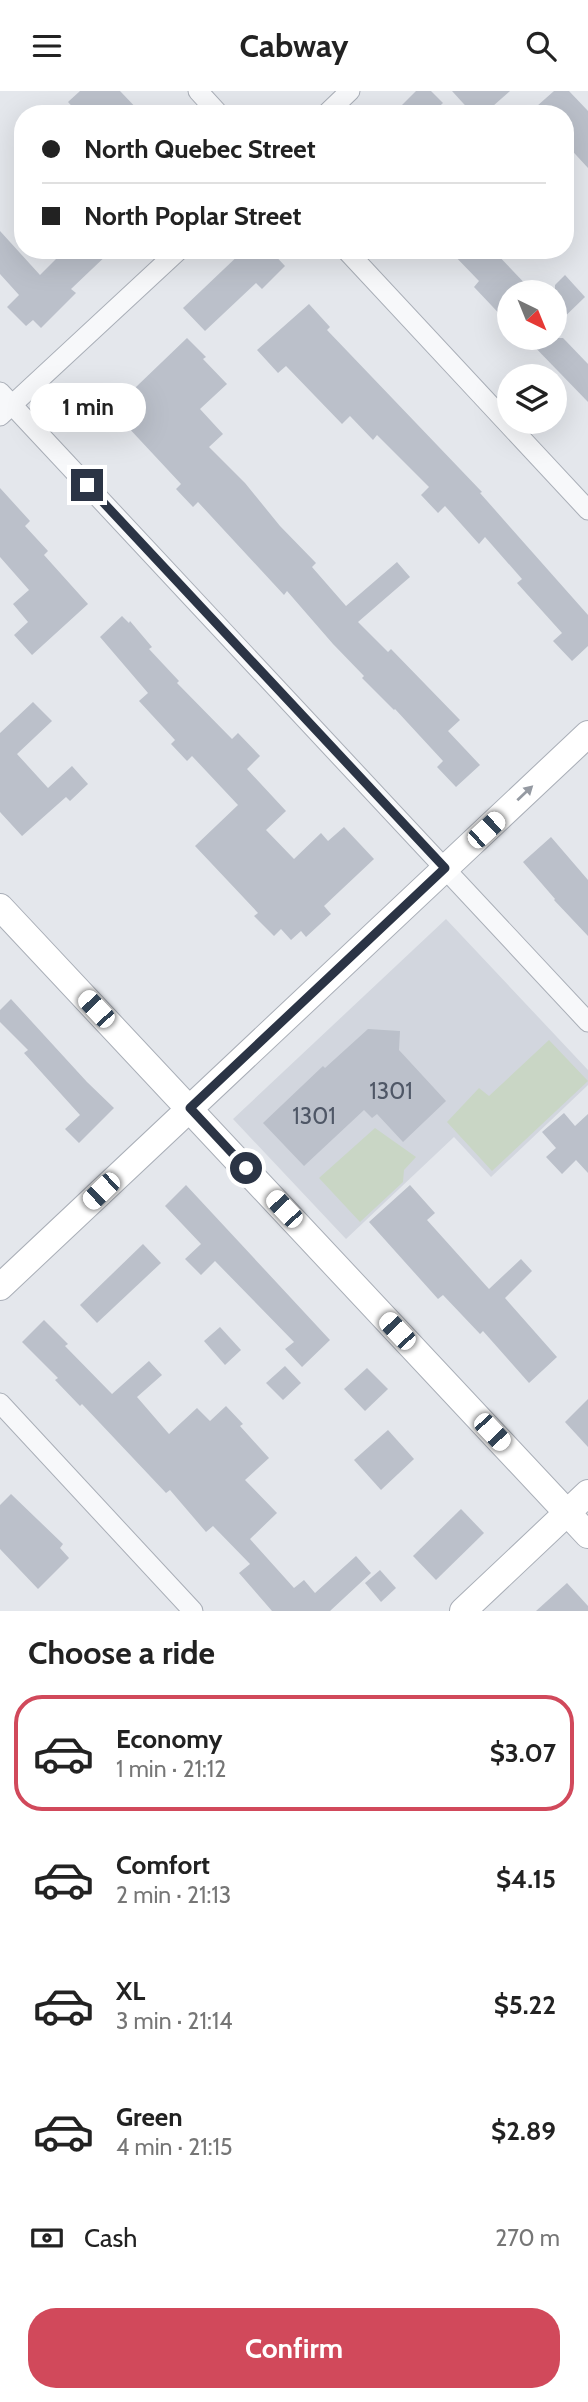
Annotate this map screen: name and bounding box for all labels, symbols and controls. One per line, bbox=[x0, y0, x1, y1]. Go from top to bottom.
text: Cabway bbox=[239, 26, 349, 65]
icon: menu bbox=[28, 27, 66, 65]
icon: search bbox=[522, 27, 560, 65]
text: North Quebec Street bbox=[84, 133, 316, 165]
text: North Poplar Street bbox=[84, 200, 301, 232]
north arrow bbox=[497, 280, 567, 350]
map controls bbox=[497, 280, 567, 434]
button: layers bbox=[497, 364, 567, 434]
callout: 1 min bbox=[29, 383, 145, 433]
text: 1 min bbox=[62, 393, 114, 421]
route end bbox=[71, 469, 103, 501]
one-way arrow bbox=[516, 785, 533, 801]
car bbox=[464, 808, 509, 852]
car bbox=[74, 986, 119, 1032]
house number: 1301 bbox=[369, 1077, 413, 1105]
house number: 1301 bbox=[292, 1102, 336, 1130]
route start bbox=[230, 1152, 262, 1184]
car bbox=[79, 1169, 124, 1213]
car bbox=[262, 1186, 307, 1232]
car bbox=[375, 1308, 420, 1354]
car bbox=[470, 1409, 515, 1455]
text: Choose a ride bbox=[28, 1633, 215, 1672]
icon: car bbox=[32, 1722, 95, 1785]
text: Economy bbox=[116, 1723, 222, 1755]
text: $3.07 bbox=[490, 1737, 556, 1769]
text: 1 min · 21:12 bbox=[116, 1755, 226, 1783]
icon: car bbox=[32, 1848, 95, 1911]
text: Comfort bbox=[116, 1849, 210, 1881]
text: $4.15 bbox=[496, 1863, 556, 1895]
text: 2 min · 21:13 bbox=[116, 1881, 231, 1909]
icon: car bbox=[32, 1974, 95, 2037]
text: XL bbox=[116, 1975, 145, 2007]
text: $5.22 bbox=[494, 1989, 556, 2021]
text: 3 min · 21:14 bbox=[116, 2007, 232, 2035]
icon: car bbox=[32, 2100, 95, 2163]
text: Green bbox=[116, 2101, 183, 2133]
text: $2.89 bbox=[491, 2115, 556, 2147]
text: 4 min · 21:15 bbox=[116, 2133, 232, 2161]
icon: cash bbox=[28, 2219, 66, 2257]
text: Cash bbox=[84, 2222, 137, 2254]
text: 270 m bbox=[495, 2224, 560, 2252]
button: Confirm bbox=[28, 2308, 560, 2388]

